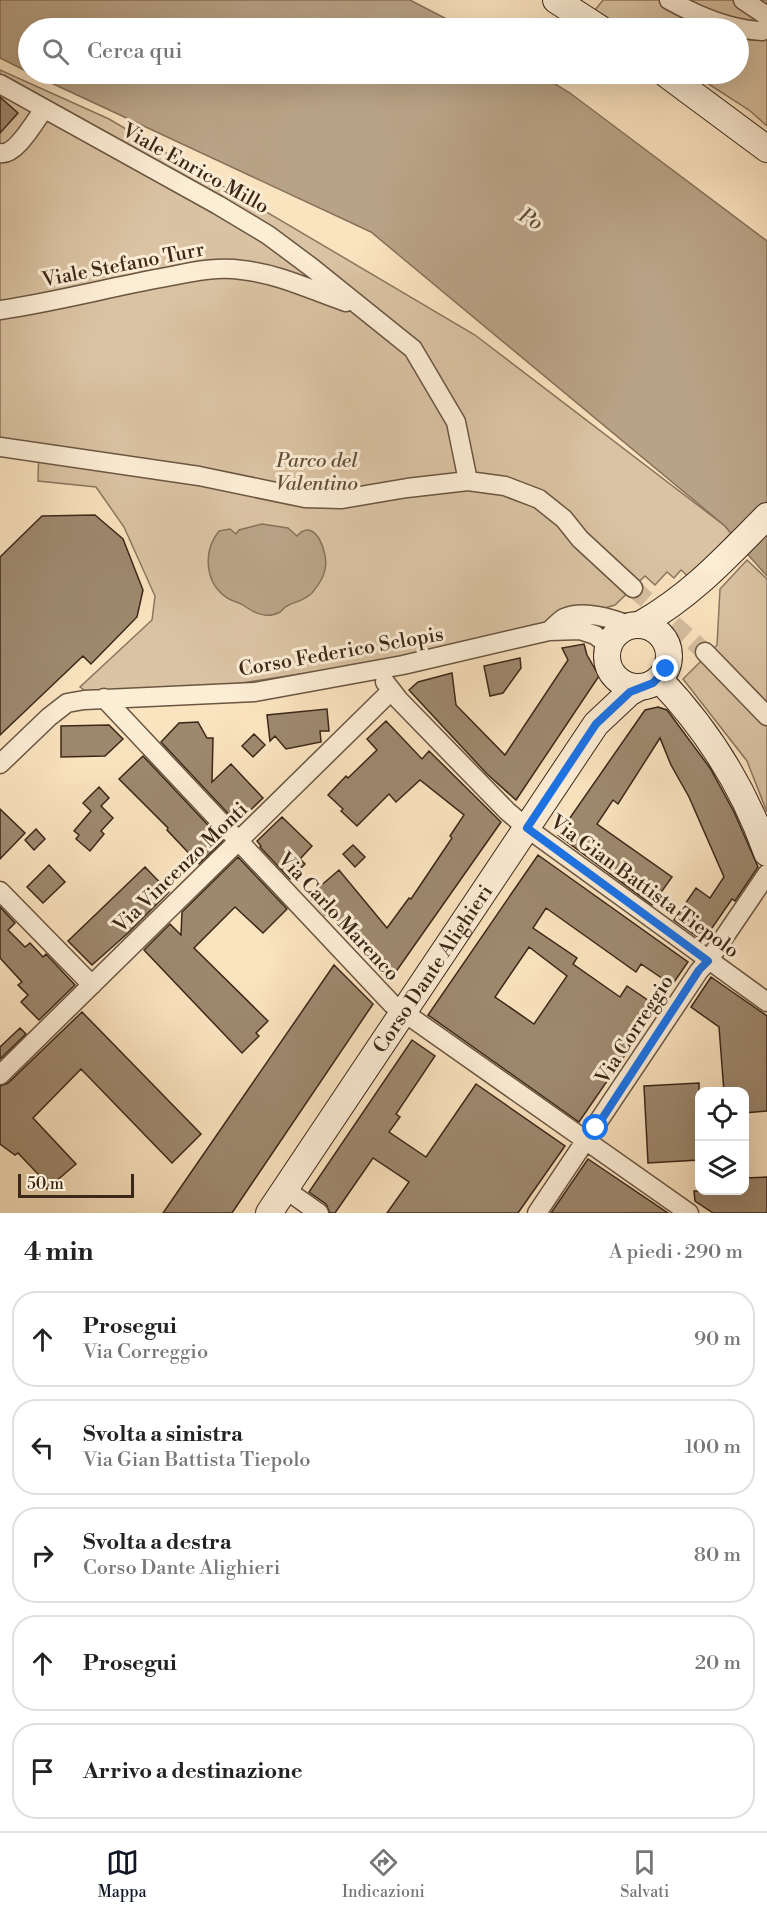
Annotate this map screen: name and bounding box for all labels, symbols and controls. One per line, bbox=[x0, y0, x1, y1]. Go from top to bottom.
search box bbox=[18, 18, 749, 84]
icon: search bbox=[39, 35, 72, 68]
text: Cerca qui bbox=[87, 38, 183, 65]
street label: Viale Enrico Millo bbox=[117, 118, 273, 220]
water label: Po bbox=[513, 202, 547, 237]
street label: Viale Stefano Turr bbox=[39, 237, 207, 294]
park label: Parco del Valentino bbox=[275, 449, 358, 497]
street label: Corso Federico Sclopis bbox=[237, 622, 446, 683]
route end bbox=[652, 655, 678, 681]
street label: Via Vincenzo Monti bbox=[108, 797, 254, 939]
street label: Via Gian Battista Tiepolo bbox=[544, 810, 744, 964]
street label: Via Carlo Marenco bbox=[271, 847, 404, 987]
street label: Corso Dante Alighieri bbox=[368, 880, 499, 1058]
street label: Via Correggio bbox=[590, 971, 680, 1090]
map controls bbox=[695, 1087, 749, 1195]
button: locate bbox=[695, 1087, 749, 1141]
route start bbox=[582, 1114, 608, 1140]
button: layers bbox=[695, 1141, 749, 1195]
scale bar bbox=[18, 1171, 134, 1198]
text: 50 m bbox=[27, 1174, 64, 1194]
text: 4 min bbox=[24, 1236, 94, 1268]
text: A piedi · 290 m bbox=[609, 1240, 743, 1265]
text: Prosegui bbox=[83, 1313, 177, 1340]
icon: ahead bbox=[26, 1323, 59, 1356]
text: 90 m bbox=[694, 1327, 741, 1352]
text: Via Correggio bbox=[83, 1340, 208, 1365]
text: Svolta a sinistra bbox=[83, 1421, 243, 1448]
icon: left bbox=[26, 1431, 59, 1464]
text: 100 m bbox=[685, 1435, 741, 1460]
text: Via Gian Battista Tiepolo bbox=[83, 1448, 311, 1473]
text: Svolta a destra bbox=[83, 1529, 232, 1556]
icon: right bbox=[26, 1539, 59, 1572]
text: 80 m bbox=[694, 1543, 741, 1568]
text: Corso Dante Alighieri bbox=[83, 1556, 280, 1581]
icon: ahead bbox=[26, 1647, 59, 1680]
text: Prosegui bbox=[83, 1650, 177, 1677]
text: 20 m bbox=[695, 1651, 741, 1676]
icon: arrive bbox=[26, 1755, 59, 1788]
text: Arrivo a destinazione bbox=[83, 1758, 303, 1785]
tab: Mappa bbox=[98, 1846, 147, 1902]
tab: Indicazioni bbox=[342, 1846, 425, 1902]
tab: Salvati bbox=[620, 1846, 669, 1902]

